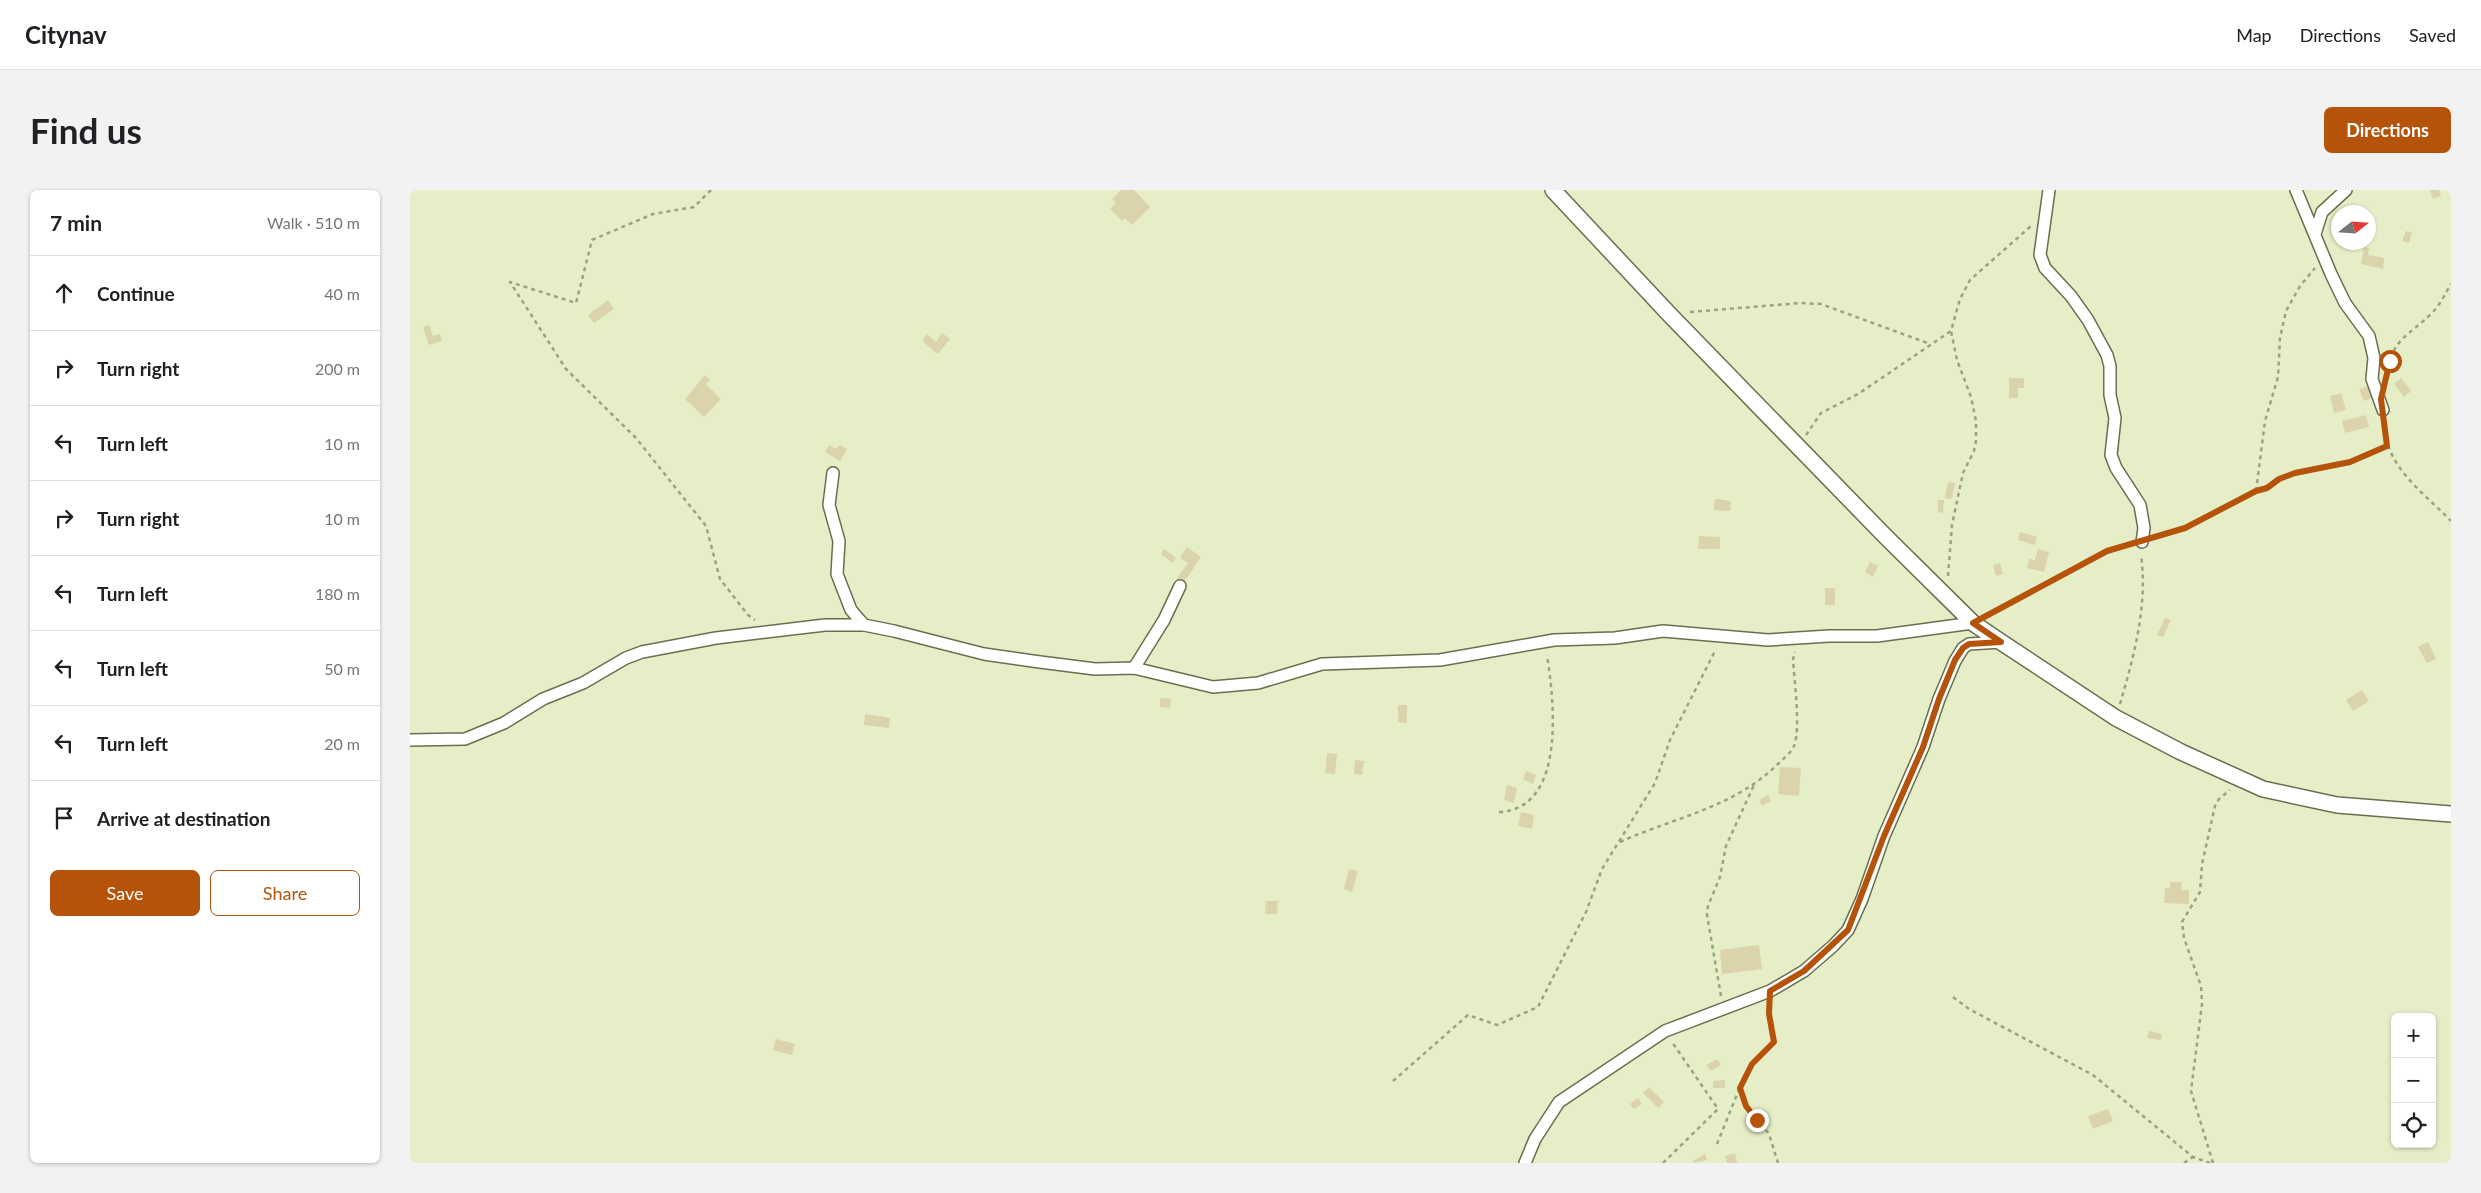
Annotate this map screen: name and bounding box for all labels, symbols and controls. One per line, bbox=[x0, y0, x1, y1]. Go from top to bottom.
text: Citynav bbox=[25, 20, 107, 49]
text: Map bbox=[2236, 24, 2272, 46]
text: Directions bbox=[2300, 24, 2381, 46]
text: Saved bbox=[2409, 24, 2456, 46]
button: Directions bbox=[2324, 107, 2451, 153]
text: Find us bbox=[30, 109, 142, 151]
north arrow bbox=[2331, 205, 2376, 250]
text: 7 min bbox=[50, 210, 102, 235]
text: Walk · 510 m bbox=[267, 213, 360, 232]
icon: ahead bbox=[50, 279, 78, 307]
text: Continue bbox=[97, 282, 175, 305]
text: 40 m bbox=[324, 284, 360, 303]
route start bbox=[2379, 350, 2402, 373]
icon: right bbox=[50, 354, 78, 382]
text: Turn right bbox=[97, 357, 179, 380]
text: 200 m bbox=[315, 359, 360, 378]
icon: left bbox=[50, 429, 78, 457]
text: Turn left bbox=[97, 432, 168, 455]
text: 10 m bbox=[324, 434, 360, 453]
icon: right bbox=[50, 504, 78, 532]
text: Turn right bbox=[97, 507, 179, 530]
text: 10 m bbox=[324, 509, 360, 528]
icon: left bbox=[50, 579, 78, 607]
text: Turn left bbox=[97, 582, 168, 605]
text: 180 m bbox=[315, 584, 360, 603]
icon: left bbox=[50, 654, 78, 682]
text: Turn left bbox=[97, 657, 168, 680]
text: 50 m bbox=[324, 659, 360, 678]
icon: left bbox=[50, 729, 78, 757]
text: Turn left bbox=[97, 732, 168, 755]
text: 20 m bbox=[324, 734, 360, 753]
icon: arrive bbox=[50, 804, 78, 832]
text: Arrive at destination bbox=[97, 807, 270, 830]
button: Save bbox=[50, 870, 200, 916]
button: Share bbox=[210, 870, 360, 916]
map controls bbox=[2391, 1013, 2436, 1148]
button: + bbox=[2391, 1013, 2436, 1058]
button: − bbox=[2391, 1058, 2436, 1103]
button: locate bbox=[2391, 1103, 2436, 1148]
route end bbox=[1746, 1109, 1769, 1132]

